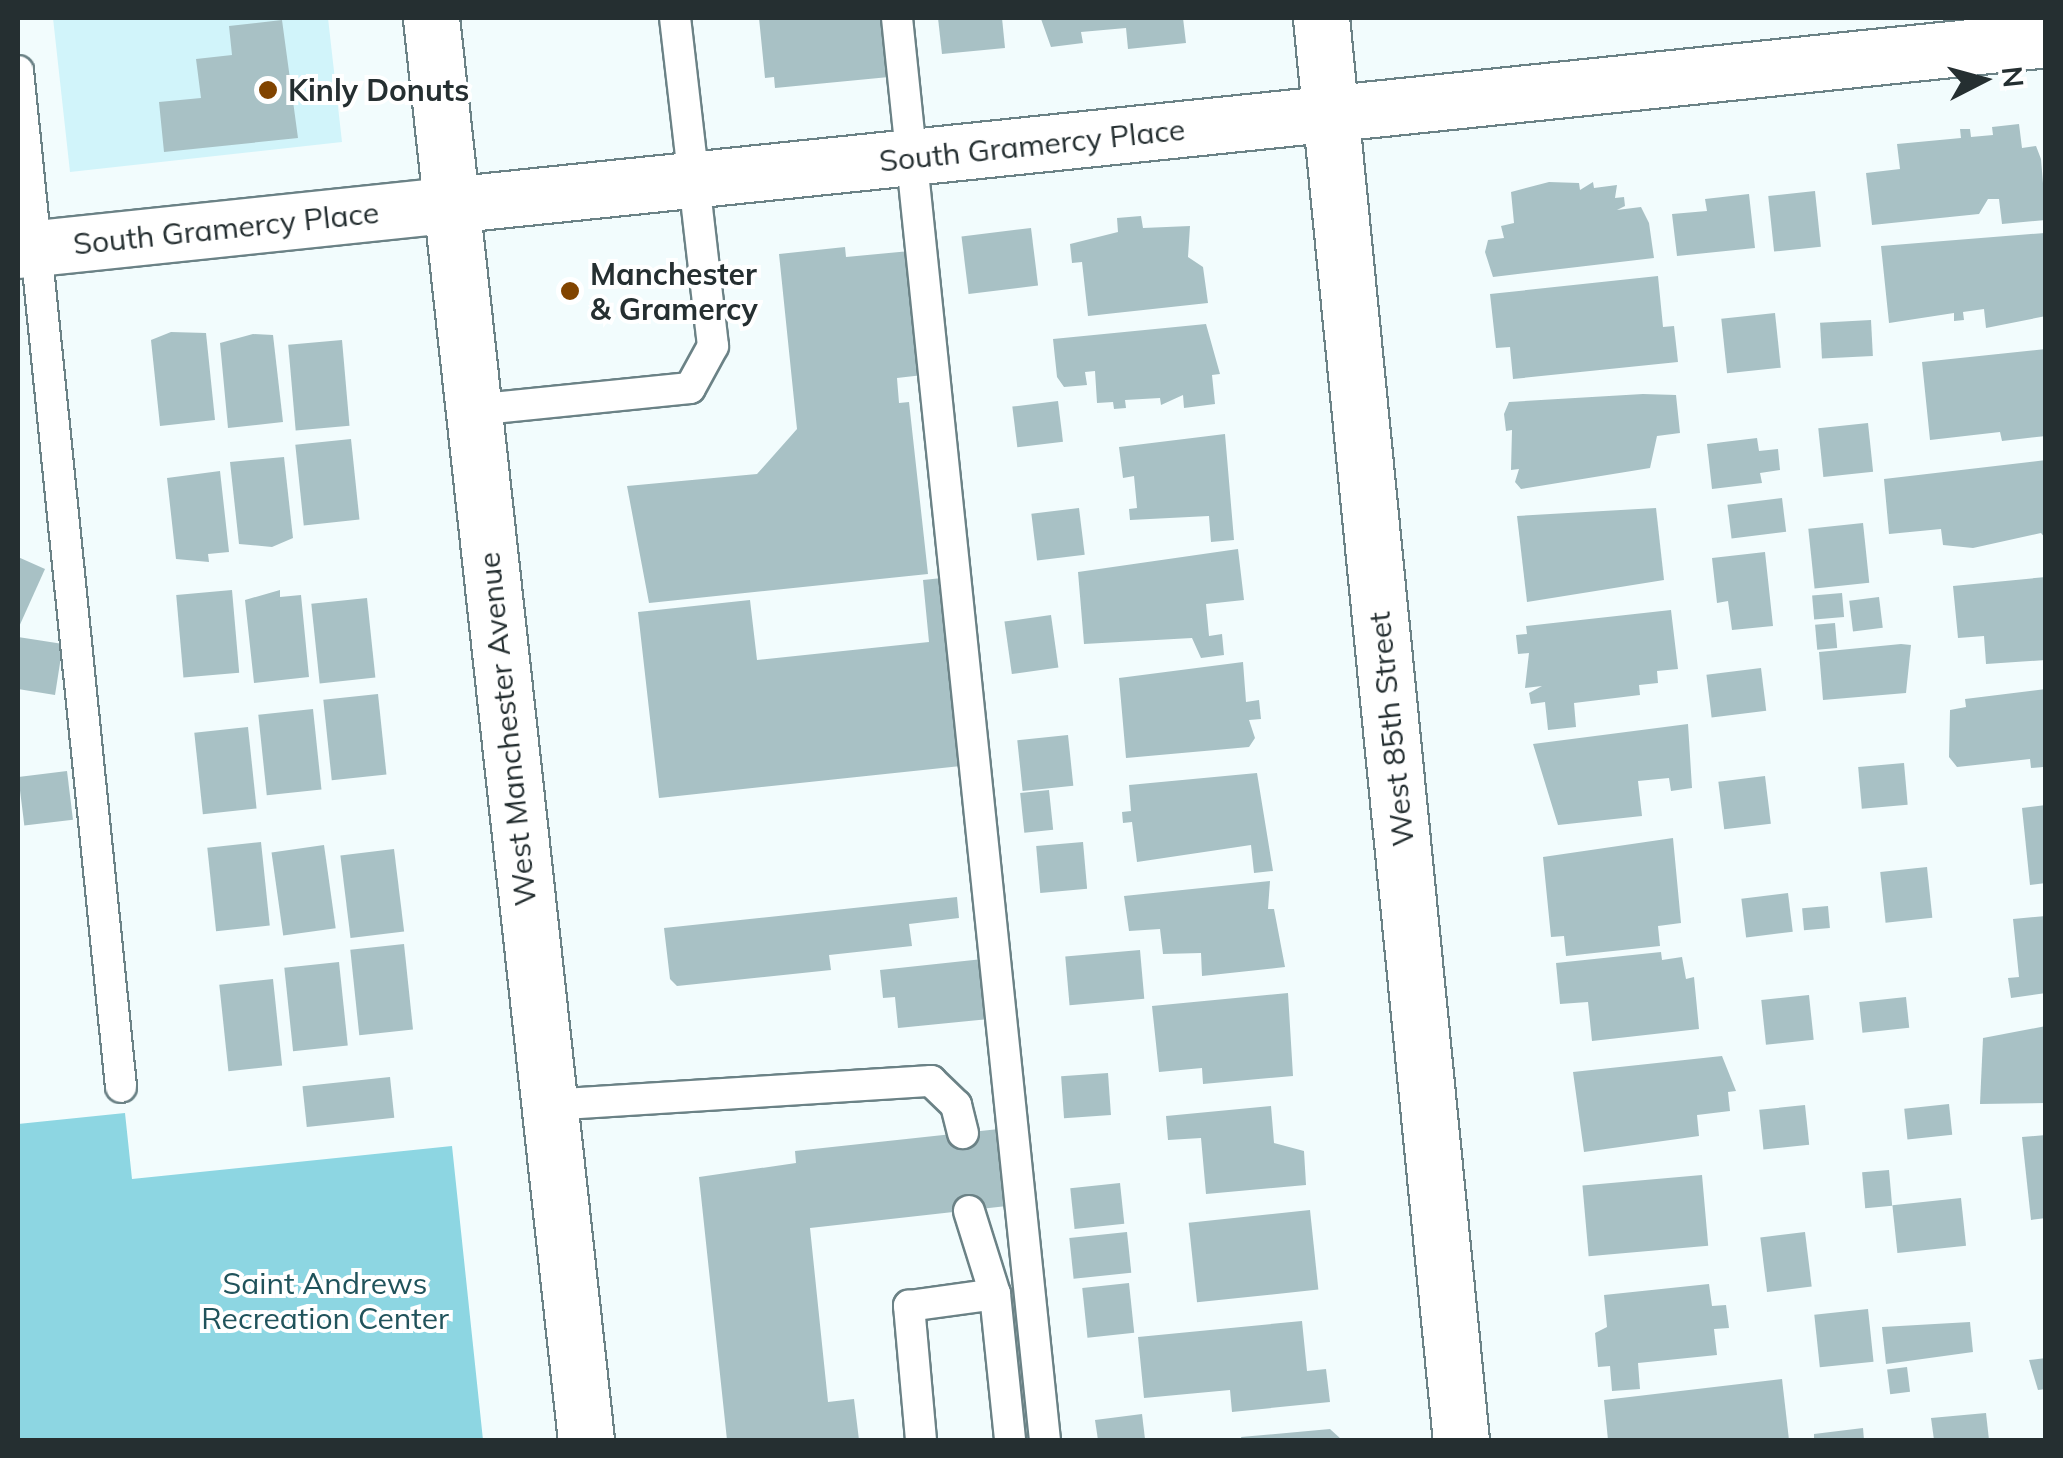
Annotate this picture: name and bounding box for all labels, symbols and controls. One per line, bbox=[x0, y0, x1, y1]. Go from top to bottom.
north arrow bbox=[1933, 30, 2033, 130]
text: N bbox=[1995, 64, 2032, 89]
place label: Kinly Donuts bbox=[288, 72, 469, 108]
marker: Kinly Donuts bbox=[257, 79, 279, 101]
street label: South Gramercy Place bbox=[877, 111, 1187, 179]
street label: South Gramercy Place bbox=[71, 194, 381, 262]
place label: Manchester & Gramercy bbox=[590, 256, 758, 326]
marker: Manchester & Gramercy bbox=[559, 280, 581, 302]
street label: West Manchester Avenue bbox=[471, 550, 543, 908]
street label: West 85th Street bbox=[1361, 610, 1421, 848]
park label: Saint Andrews Recreation Center bbox=[201, 1265, 449, 1336]

